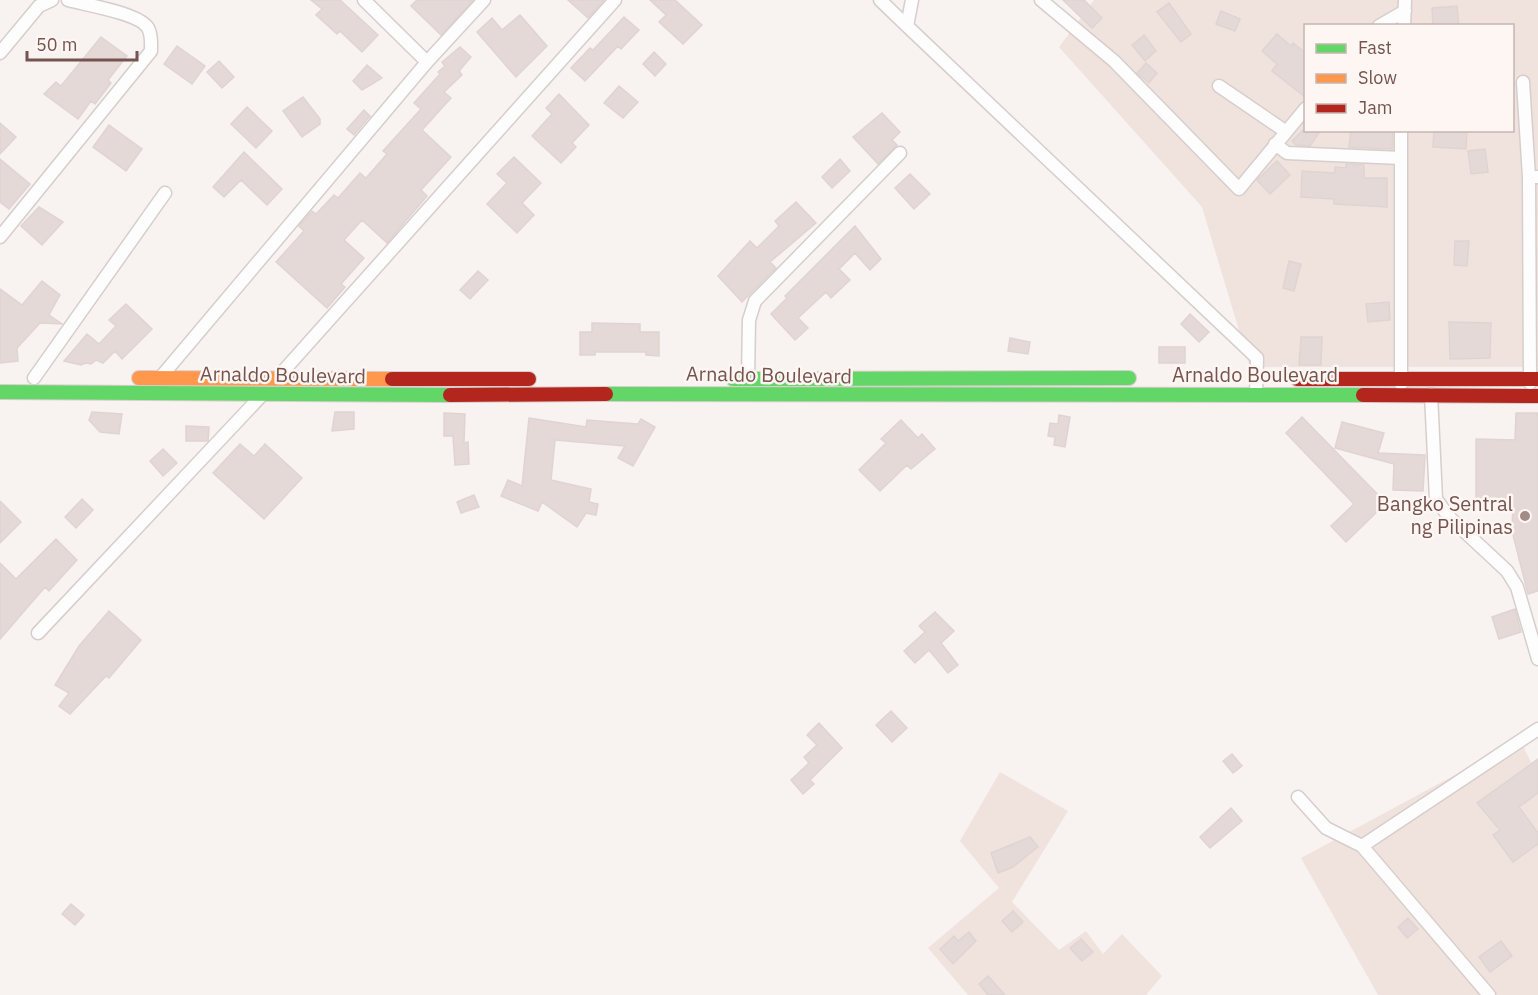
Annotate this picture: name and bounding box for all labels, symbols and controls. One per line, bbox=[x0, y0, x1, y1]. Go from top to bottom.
scale bar bbox=[27, 24, 136, 62]
legend bbox=[1304, 24, 1514, 132]
text: 50 m bbox=[36, 33, 78, 56]
text: Fast bbox=[1358, 36, 1392, 59]
text: Slow bbox=[1358, 66, 1397, 89]
text: Jam bbox=[1358, 96, 1393, 119]
street label: Arnaldo Boulevard bbox=[200, 360, 366, 389]
street label: Arnaldo Boulevard bbox=[686, 360, 852, 389]
street label: Arnaldo Boulevard bbox=[1172, 361, 1338, 388]
place label: Bangko Sentral ng Pilipinas bbox=[1377, 490, 1513, 540]
marker: Bangko Sentral ng Pilipinas bbox=[1518, 509, 1532, 523]

